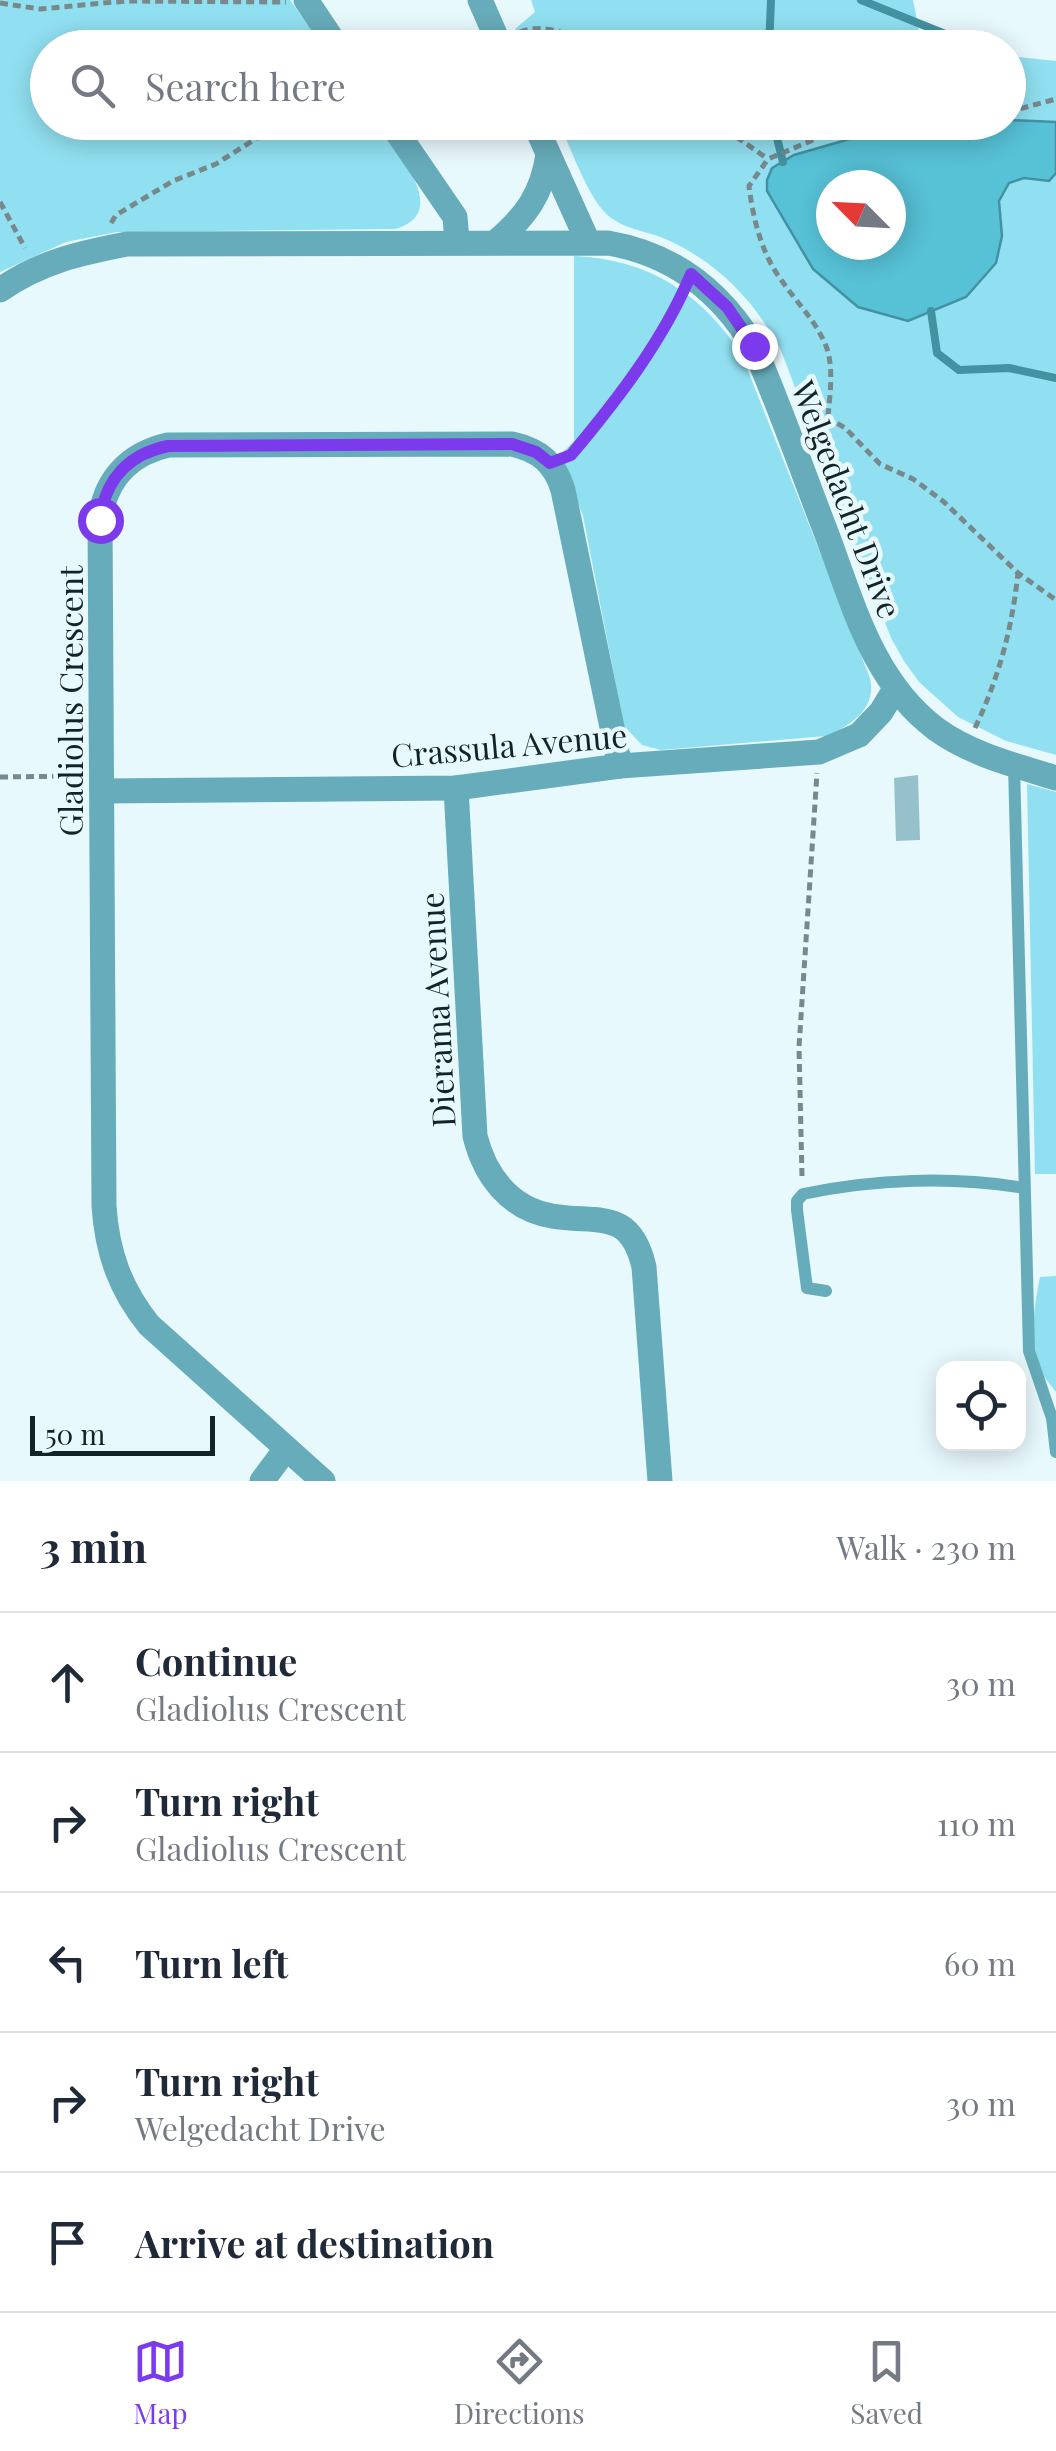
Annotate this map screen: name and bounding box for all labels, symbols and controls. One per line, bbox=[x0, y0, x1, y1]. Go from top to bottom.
search box bbox=[30, 30, 1026, 140]
icon: search bbox=[65, 58, 120, 113]
text: Search here bbox=[145, 60, 346, 111]
north arrow bbox=[816, 170, 906, 260]
route end bbox=[732, 324, 778, 370]
street label: Welgedacht Drive bbox=[783, 373, 913, 624]
route start bbox=[78, 498, 124, 544]
street label: Gladiolus Crescent bbox=[48, 565, 91, 836]
street label: Crassula Avenue bbox=[389, 712, 629, 776]
street label: Dierama Avenue bbox=[408, 891, 464, 1129]
map controls bbox=[936, 1361, 1026, 1451]
button: locate bbox=[936, 1361, 1026, 1451]
scale bar bbox=[30, 1411, 215, 1456]
text: 50 m bbox=[45, 1415, 105, 1452]
text: 3 min bbox=[40, 1518, 147, 1574]
text: Walk · 230 m bbox=[837, 1525, 1016, 1568]
text: Continue bbox=[135, 1635, 297, 1686]
icon: ahead bbox=[40, 1655, 95, 1710]
text: 30 m bbox=[946, 1661, 1016, 1704]
text: Gladiolus Crescent bbox=[135, 1686, 406, 1729]
text: Turn right bbox=[135, 1775, 319, 1826]
icon: right bbox=[40, 1795, 95, 1850]
text: 110 m bbox=[937, 1801, 1016, 1844]
text: Gladiolus Crescent bbox=[135, 1826, 406, 1869]
icon: left bbox=[40, 1935, 95, 1990]
text: Turn left bbox=[135, 1937, 288, 1988]
text: 60 m bbox=[944, 1941, 1016, 1984]
text: Turn right bbox=[135, 2055, 319, 2106]
icon: right bbox=[40, 2075, 95, 2130]
text: 30 m bbox=[946, 2081, 1016, 2124]
text: Welgedacht Drive bbox=[135, 2106, 386, 2149]
icon: arrive bbox=[40, 2215, 95, 2270]
text: Arrive at destination bbox=[135, 2217, 494, 2268]
tab: Map bbox=[133, 2334, 188, 2431]
tab: Directions bbox=[454, 2334, 585, 2431]
tab: Saved bbox=[850, 2334, 923, 2431]

